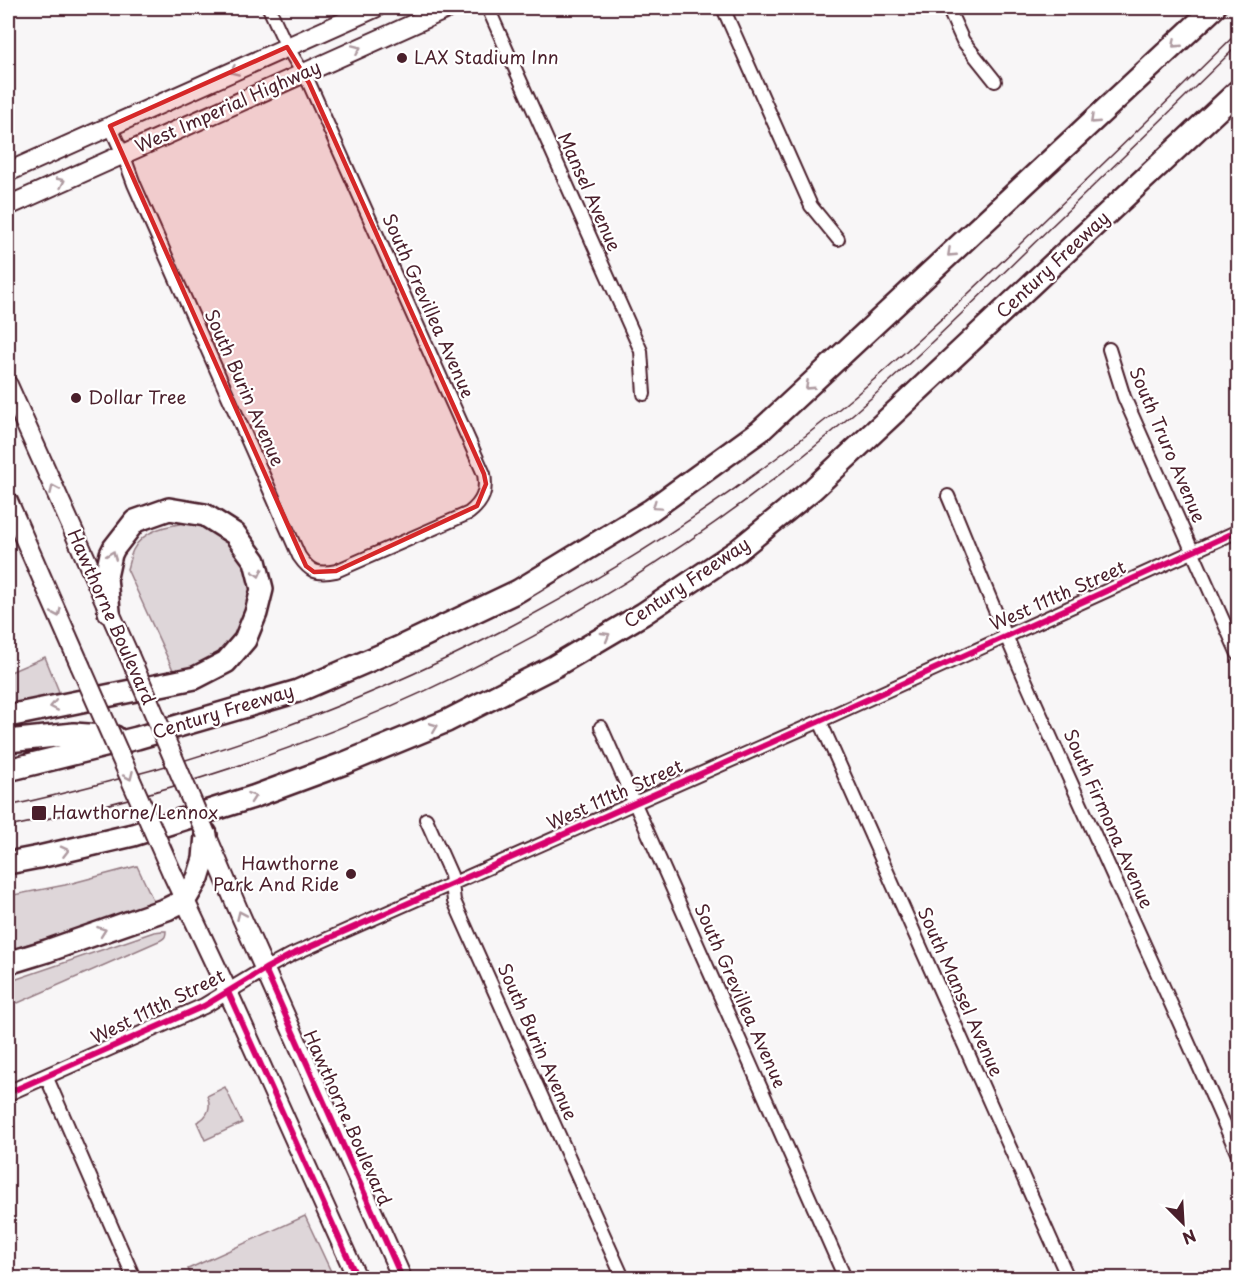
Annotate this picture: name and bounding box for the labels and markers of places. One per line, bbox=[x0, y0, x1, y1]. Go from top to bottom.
place label: LAX Stadium Inn bbox=[414, 43, 559, 70]
marker: LAX Stadium Inn bbox=[395, 51, 409, 65]
place label: Dollar Tree bbox=[88, 383, 187, 410]
marker: Dollar Tree bbox=[69, 391, 83, 405]
place label: Hawthorne/Lennox bbox=[52, 798, 218, 825]
marker: Hawthorne/Lennox bbox=[30, 804, 48, 822]
place label: Hawthorne Park And Ride bbox=[213, 849, 339, 897]
marker: Hawthorne Park And Ride bbox=[344, 867, 358, 881]

